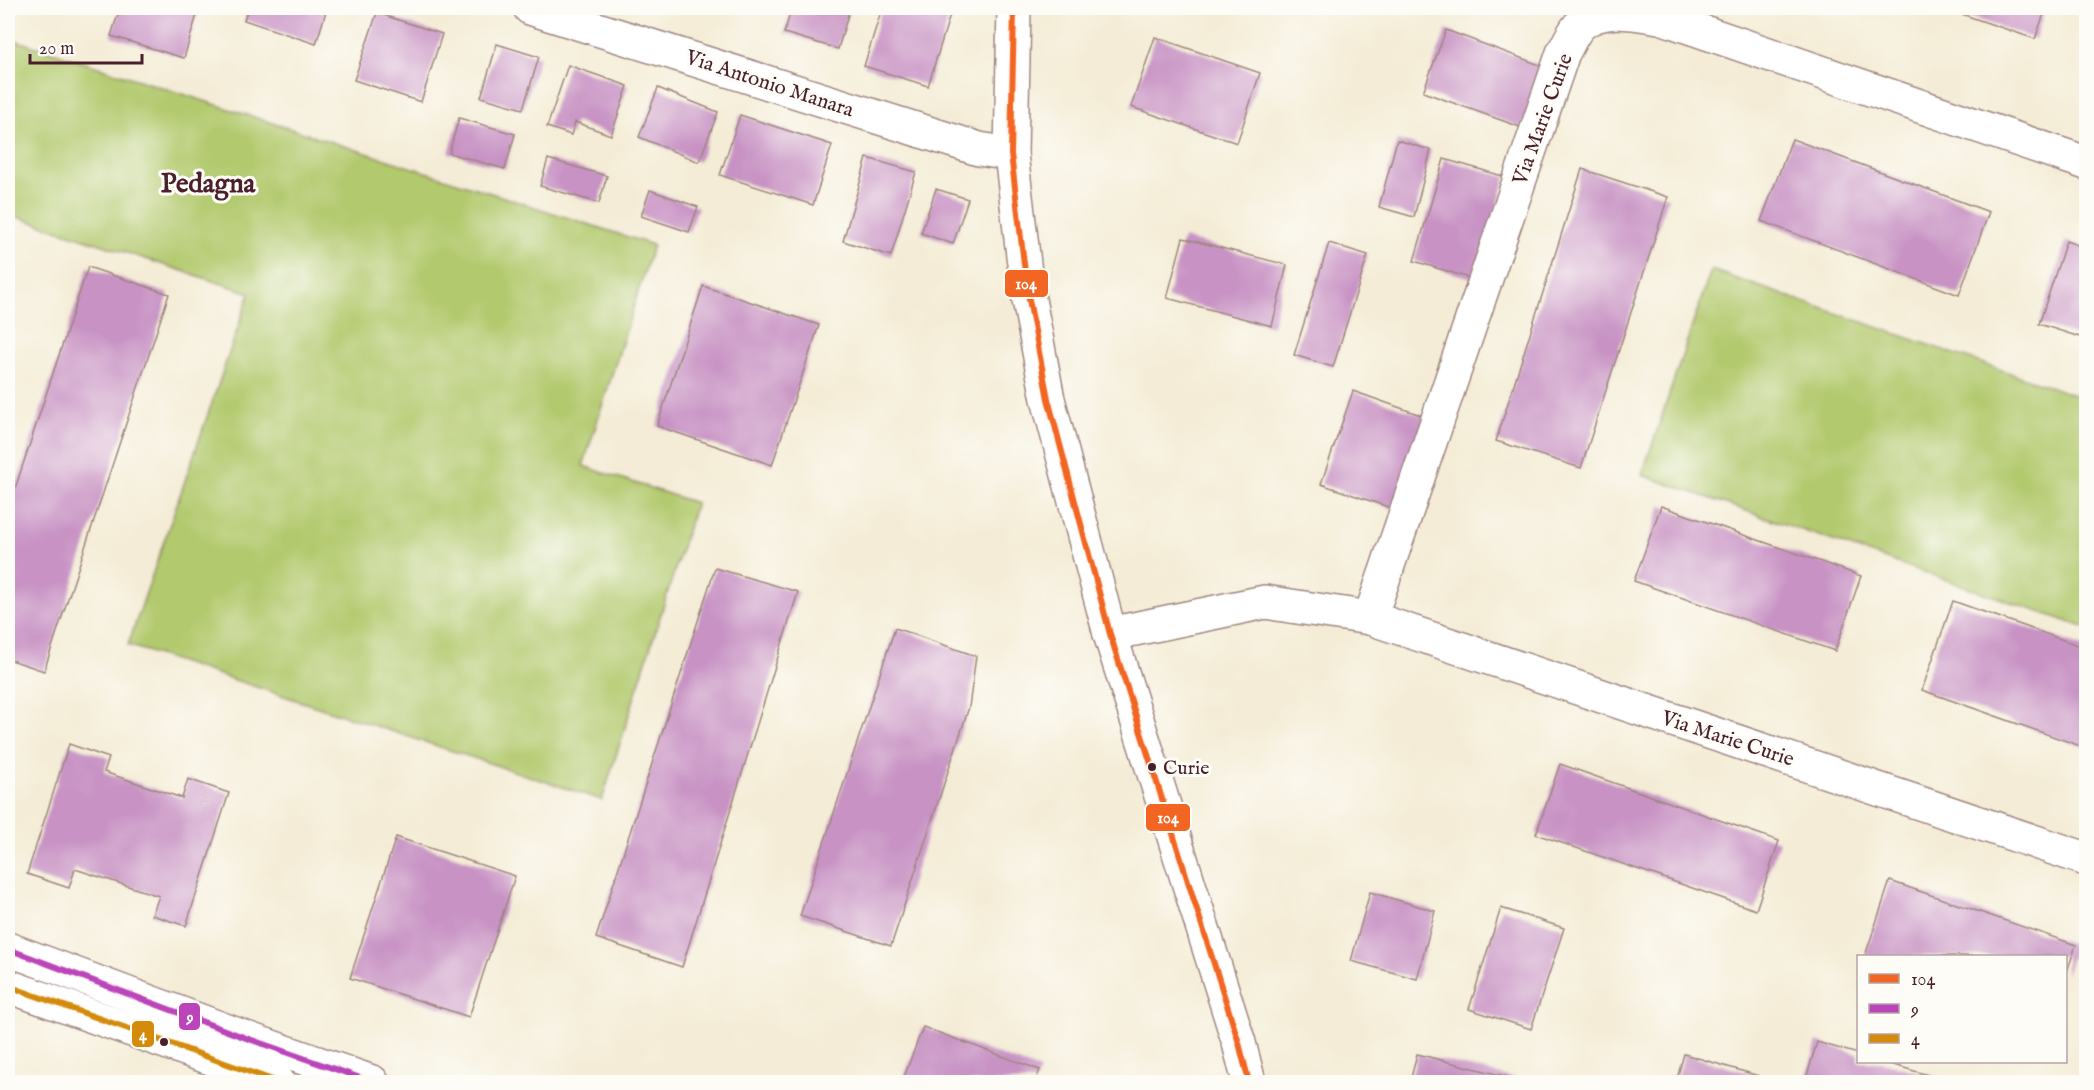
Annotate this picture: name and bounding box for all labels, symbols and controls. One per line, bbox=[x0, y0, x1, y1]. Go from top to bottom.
scale bar bbox=[30, 27, 142, 65]
text: 20 m bbox=[39, 38, 74, 61]
street label: Via Antonio Manara bbox=[681, 44, 858, 125]
street label: Via Marie Curie bbox=[1507, 50, 1580, 190]
district label: Pedagna bbox=[161, 168, 257, 202]
line badge: 104 bbox=[1004, 269, 1049, 298]
text: 104 bbox=[1015, 275, 1038, 295]
street label: Via Marie Curie bbox=[1657, 705, 1798, 774]
place label: Curie bbox=[1163, 756, 1209, 781]
marker: Curie bbox=[1146, 761, 1158, 773]
line badge: 104 bbox=[1145, 803, 1191, 832]
text: 104 bbox=[1157, 809, 1180, 829]
legend bbox=[1857, 955, 2067, 1063]
text: 104 bbox=[1911, 969, 1935, 992]
text: 9 bbox=[1910, 999, 1919, 1022]
line badge: 9 bbox=[178, 1002, 201, 1031]
text: 9 bbox=[186, 1009, 194, 1029]
line badge: 4 bbox=[131, 1020, 155, 1048]
text: 4 bbox=[139, 1026, 148, 1046]
text: 4 bbox=[1911, 1029, 1920, 1052]
unlabelled marker bbox=[158, 1036, 170, 1048]

